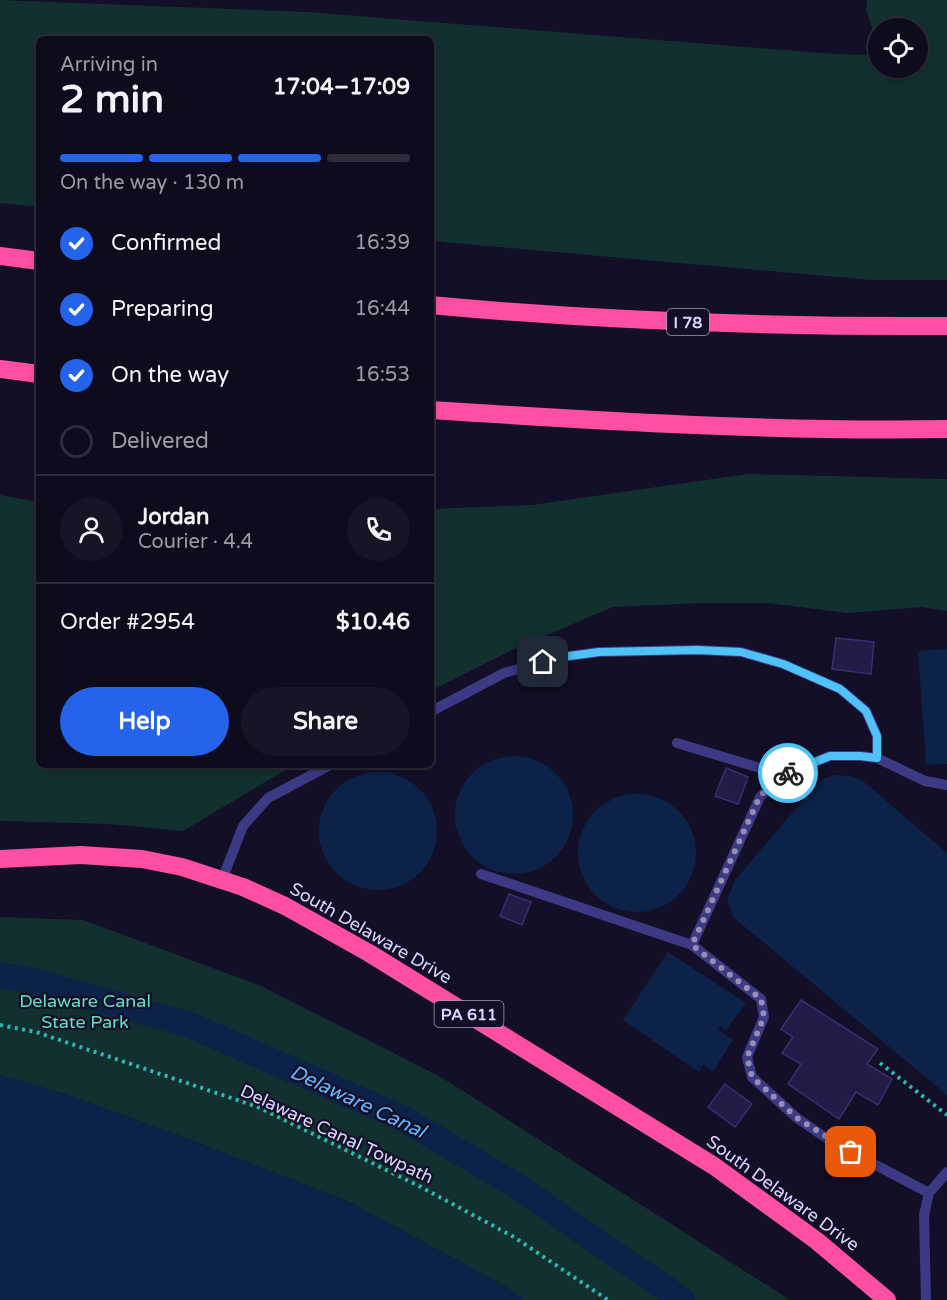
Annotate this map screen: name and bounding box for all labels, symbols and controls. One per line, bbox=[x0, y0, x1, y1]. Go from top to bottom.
map controls bbox=[868, 18, 928, 78]
button: locate bbox=[868, 18, 928, 78]
text: Arriving in bbox=[60, 53, 158, 77]
text: 17:04–17:09 bbox=[273, 74, 410, 100]
text: 2 min bbox=[60, 76, 164, 123]
text: On the way · 130 m bbox=[60, 171, 244, 195]
icon: check bbox=[60, 227, 93, 260]
text: Confirmed bbox=[111, 230, 221, 256]
text: 16:39 bbox=[355, 231, 410, 255]
icon: check bbox=[60, 293, 93, 326]
text: Preparing bbox=[111, 296, 214, 322]
text: 16:44 bbox=[355, 297, 410, 321]
road number: I 78 bbox=[667, 309, 709, 335]
icon: check bbox=[60, 359, 93, 392]
text: On the way bbox=[111, 362, 229, 388]
text: 16:53 bbox=[355, 363, 410, 387]
text: Delivered bbox=[111, 428, 209, 454]
button: person bbox=[60, 498, 123, 561]
button: phone bbox=[347, 498, 410, 561]
text: Jordan bbox=[138, 504, 209, 530]
text: Courier · 4.4 bbox=[138, 530, 253, 554]
text: Order #2954 bbox=[60, 609, 195, 635]
text: $10.46 bbox=[336, 609, 410, 635]
pin bbox=[517, 636, 568, 687]
icon: home bbox=[526, 645, 559, 678]
button: Help bbox=[60, 687, 229, 756]
button: Share bbox=[241, 687, 410, 756]
courier bbox=[758, 743, 818, 803]
icon: bike bbox=[772, 757, 805, 790]
street label: South Delaware Drive bbox=[286, 878, 456, 988]
park label: Delaware Canal State Park bbox=[19, 990, 151, 1033]
road number: PA 611 bbox=[434, 1001, 504, 1027]
water label: Delaware Canal bbox=[286, 1060, 431, 1145]
street label: Delaware Canal Towpath bbox=[237, 1080, 437, 1188]
pin bbox=[825, 1126, 876, 1177]
street label: South Delaware Drive bbox=[702, 1130, 864, 1256]
icon: bag bbox=[834, 1135, 867, 1168]

